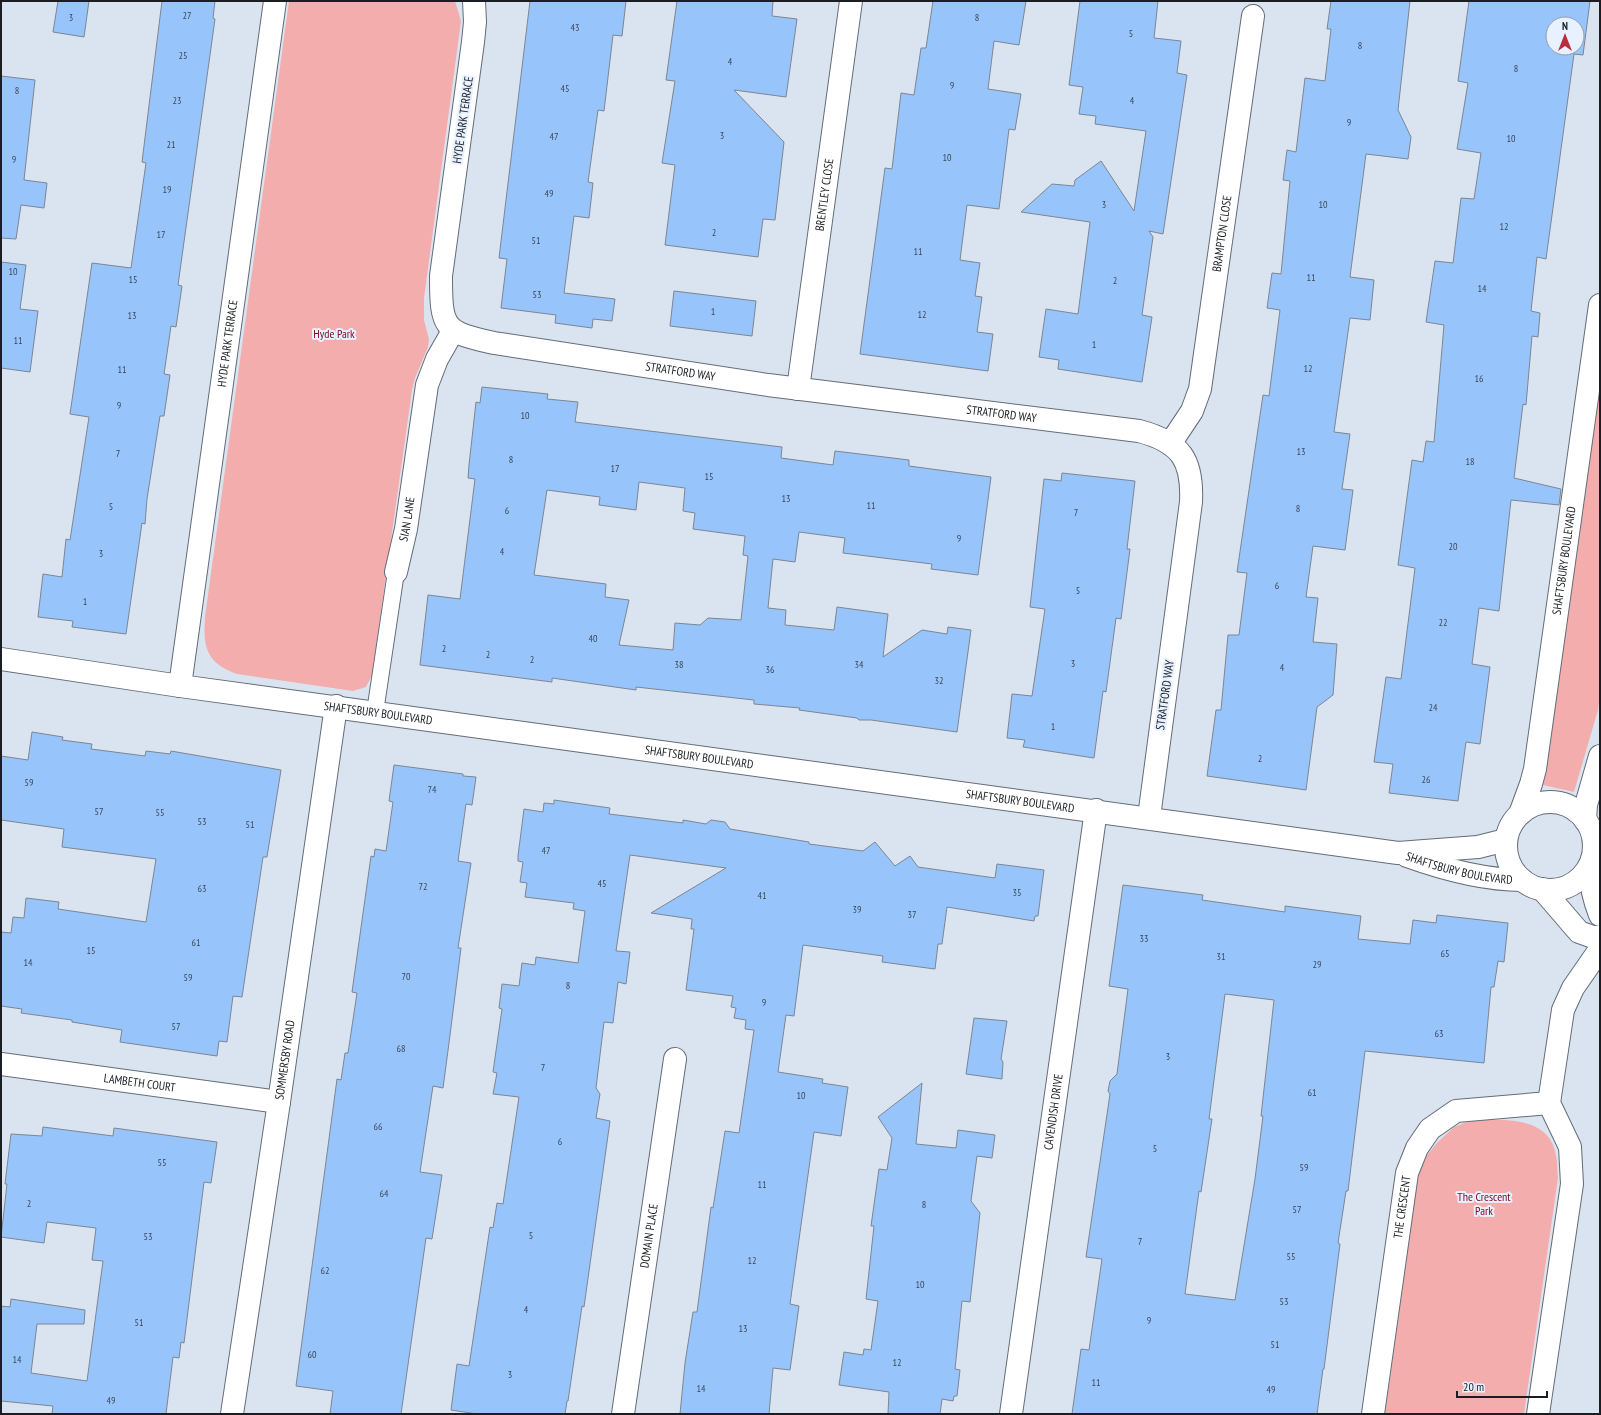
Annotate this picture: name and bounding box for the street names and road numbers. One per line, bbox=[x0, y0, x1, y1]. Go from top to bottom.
street label: HYDE PARK TERRACE bbox=[449, 75, 476, 164]
street label: BRENTLEY CLOSE bbox=[812, 158, 836, 232]
street label: BRAMPTON CLOSE bbox=[1209, 194, 1234, 273]
street label: HYDE PARK TERRACE bbox=[214, 299, 241, 388]
street label: STRATFORD WAY bbox=[644, 358, 717, 384]
street label: STRATFORD WAY bbox=[966, 402, 1038, 425]
street label: SIAN LANE bbox=[395, 496, 418, 543]
street label: SHAFTSBURY BOULEVARD bbox=[1549, 505, 1579, 616]
street label: STRATFORD WAY bbox=[1152, 658, 1177, 731]
street label: SHAFTSBURY BOULEVARD bbox=[323, 698, 433, 728]
street label: SHAFTSBURY BOULEVARD bbox=[644, 742, 754, 772]
street label: SHAFTSBURY BOULEVARD bbox=[965, 786, 1075, 816]
street label: SHAFTSBURY BOULEVARD bbox=[1404, 848, 1513, 887]
street label: SOMMERSBY ROAD bbox=[271, 1019, 298, 1101]
street label: LAMBETH COURT bbox=[103, 1070, 177, 1095]
street label: CAVENDISH DRIVE bbox=[1040, 1073, 1066, 1151]
street label: THE CRESCENT bbox=[1390, 1174, 1414, 1240]
street label: DOMAIN PLACE bbox=[636, 1203, 661, 1269]

